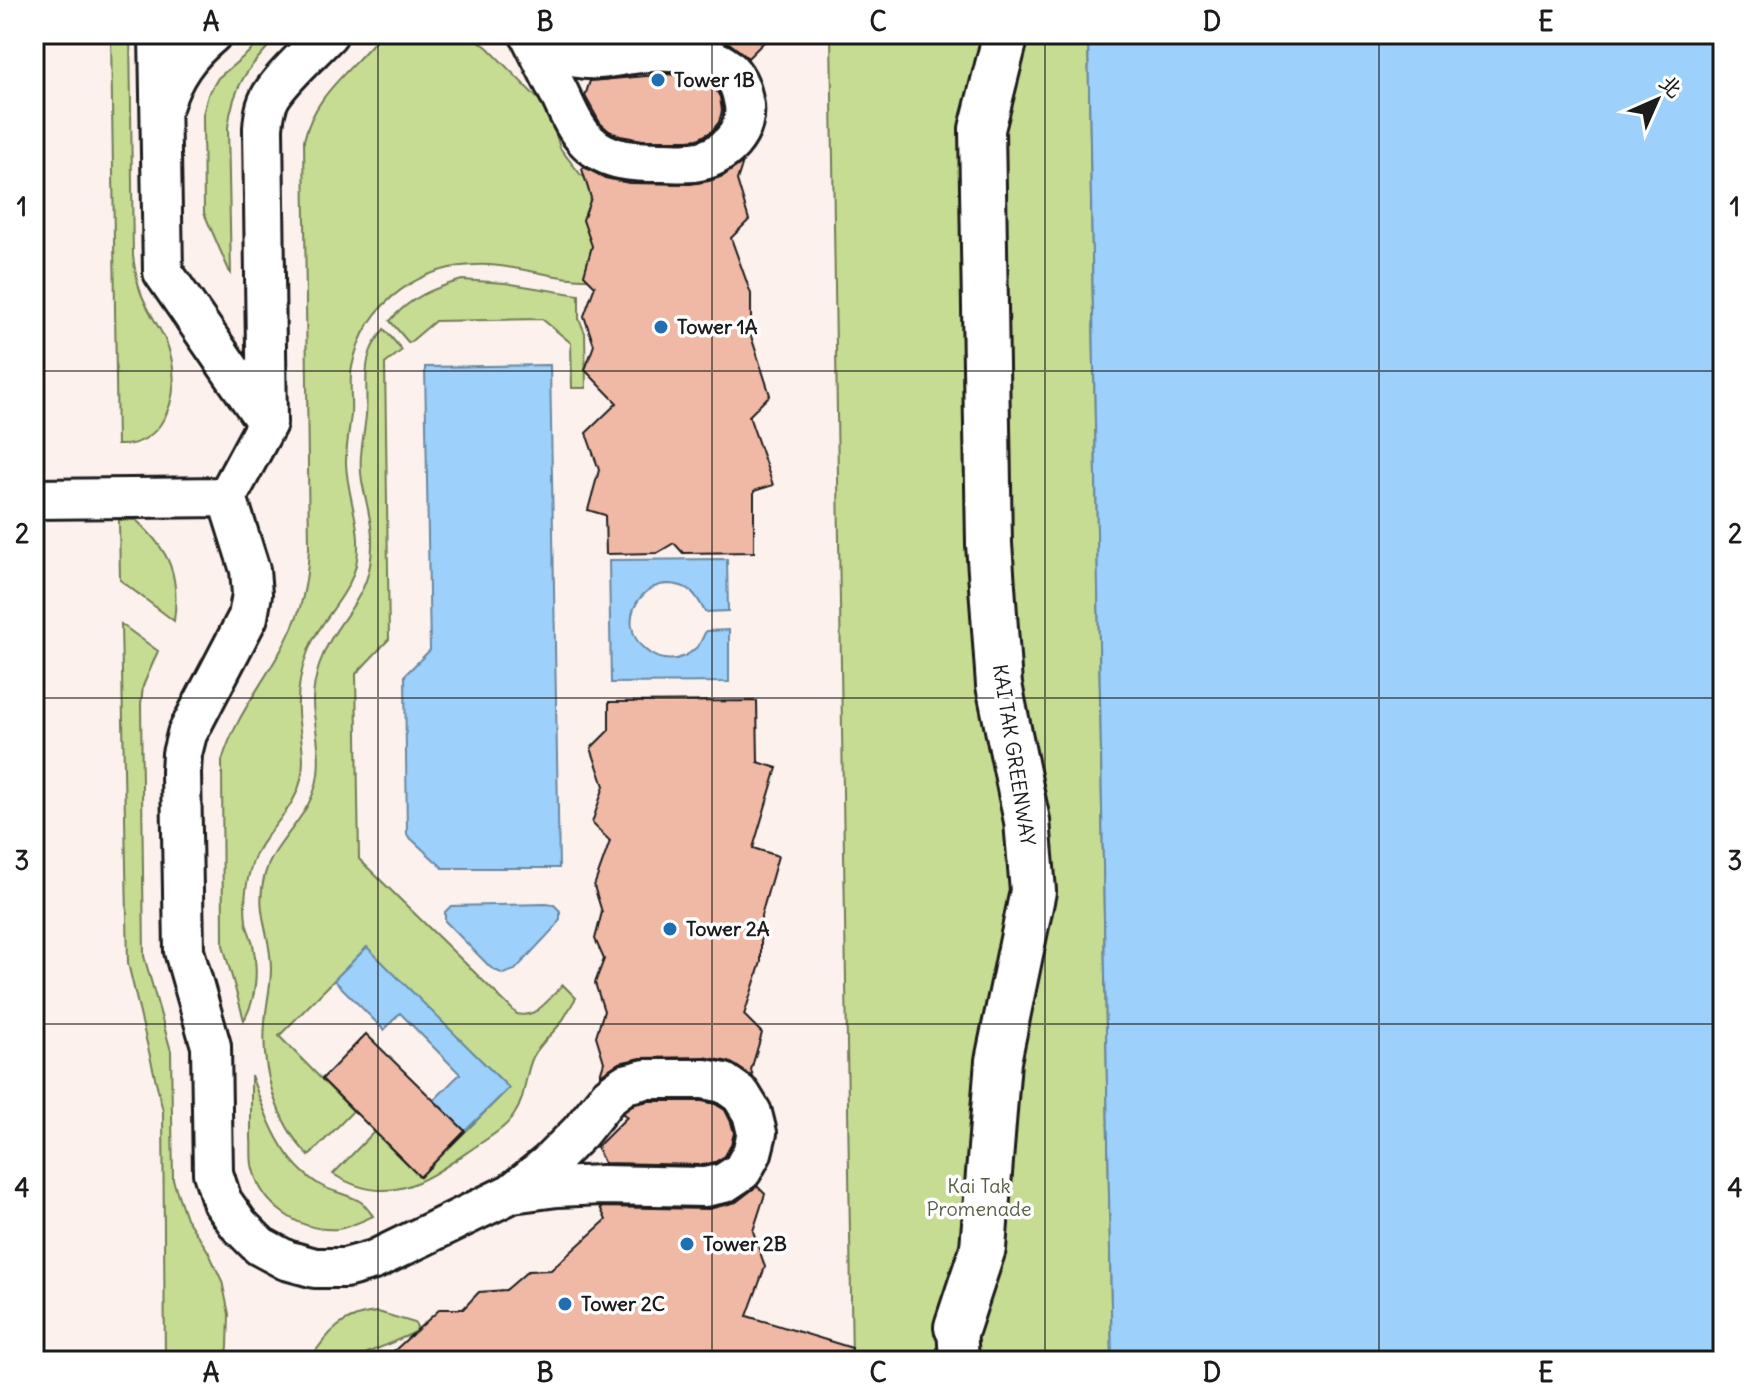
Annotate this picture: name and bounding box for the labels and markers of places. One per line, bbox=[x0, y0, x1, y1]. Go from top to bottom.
place label: Tower 1B bbox=[674, 67, 755, 92]
marker: Tower 1B bbox=[649, 71, 667, 89]
place label: Tower 1A bbox=[677, 314, 758, 339]
marker: Tower 1A bbox=[652, 318, 670, 336]
place label: Tower 2A bbox=[686, 916, 770, 941]
marker: Tower 2A bbox=[661, 920, 679, 938]
place label: Tower 2B bbox=[703, 1231, 787, 1256]
marker: Tower 2B bbox=[678, 1235, 696, 1253]
place label: Tower 2C bbox=[581, 1291, 665, 1316]
marker: Tower 2C bbox=[556, 1295, 574, 1313]

